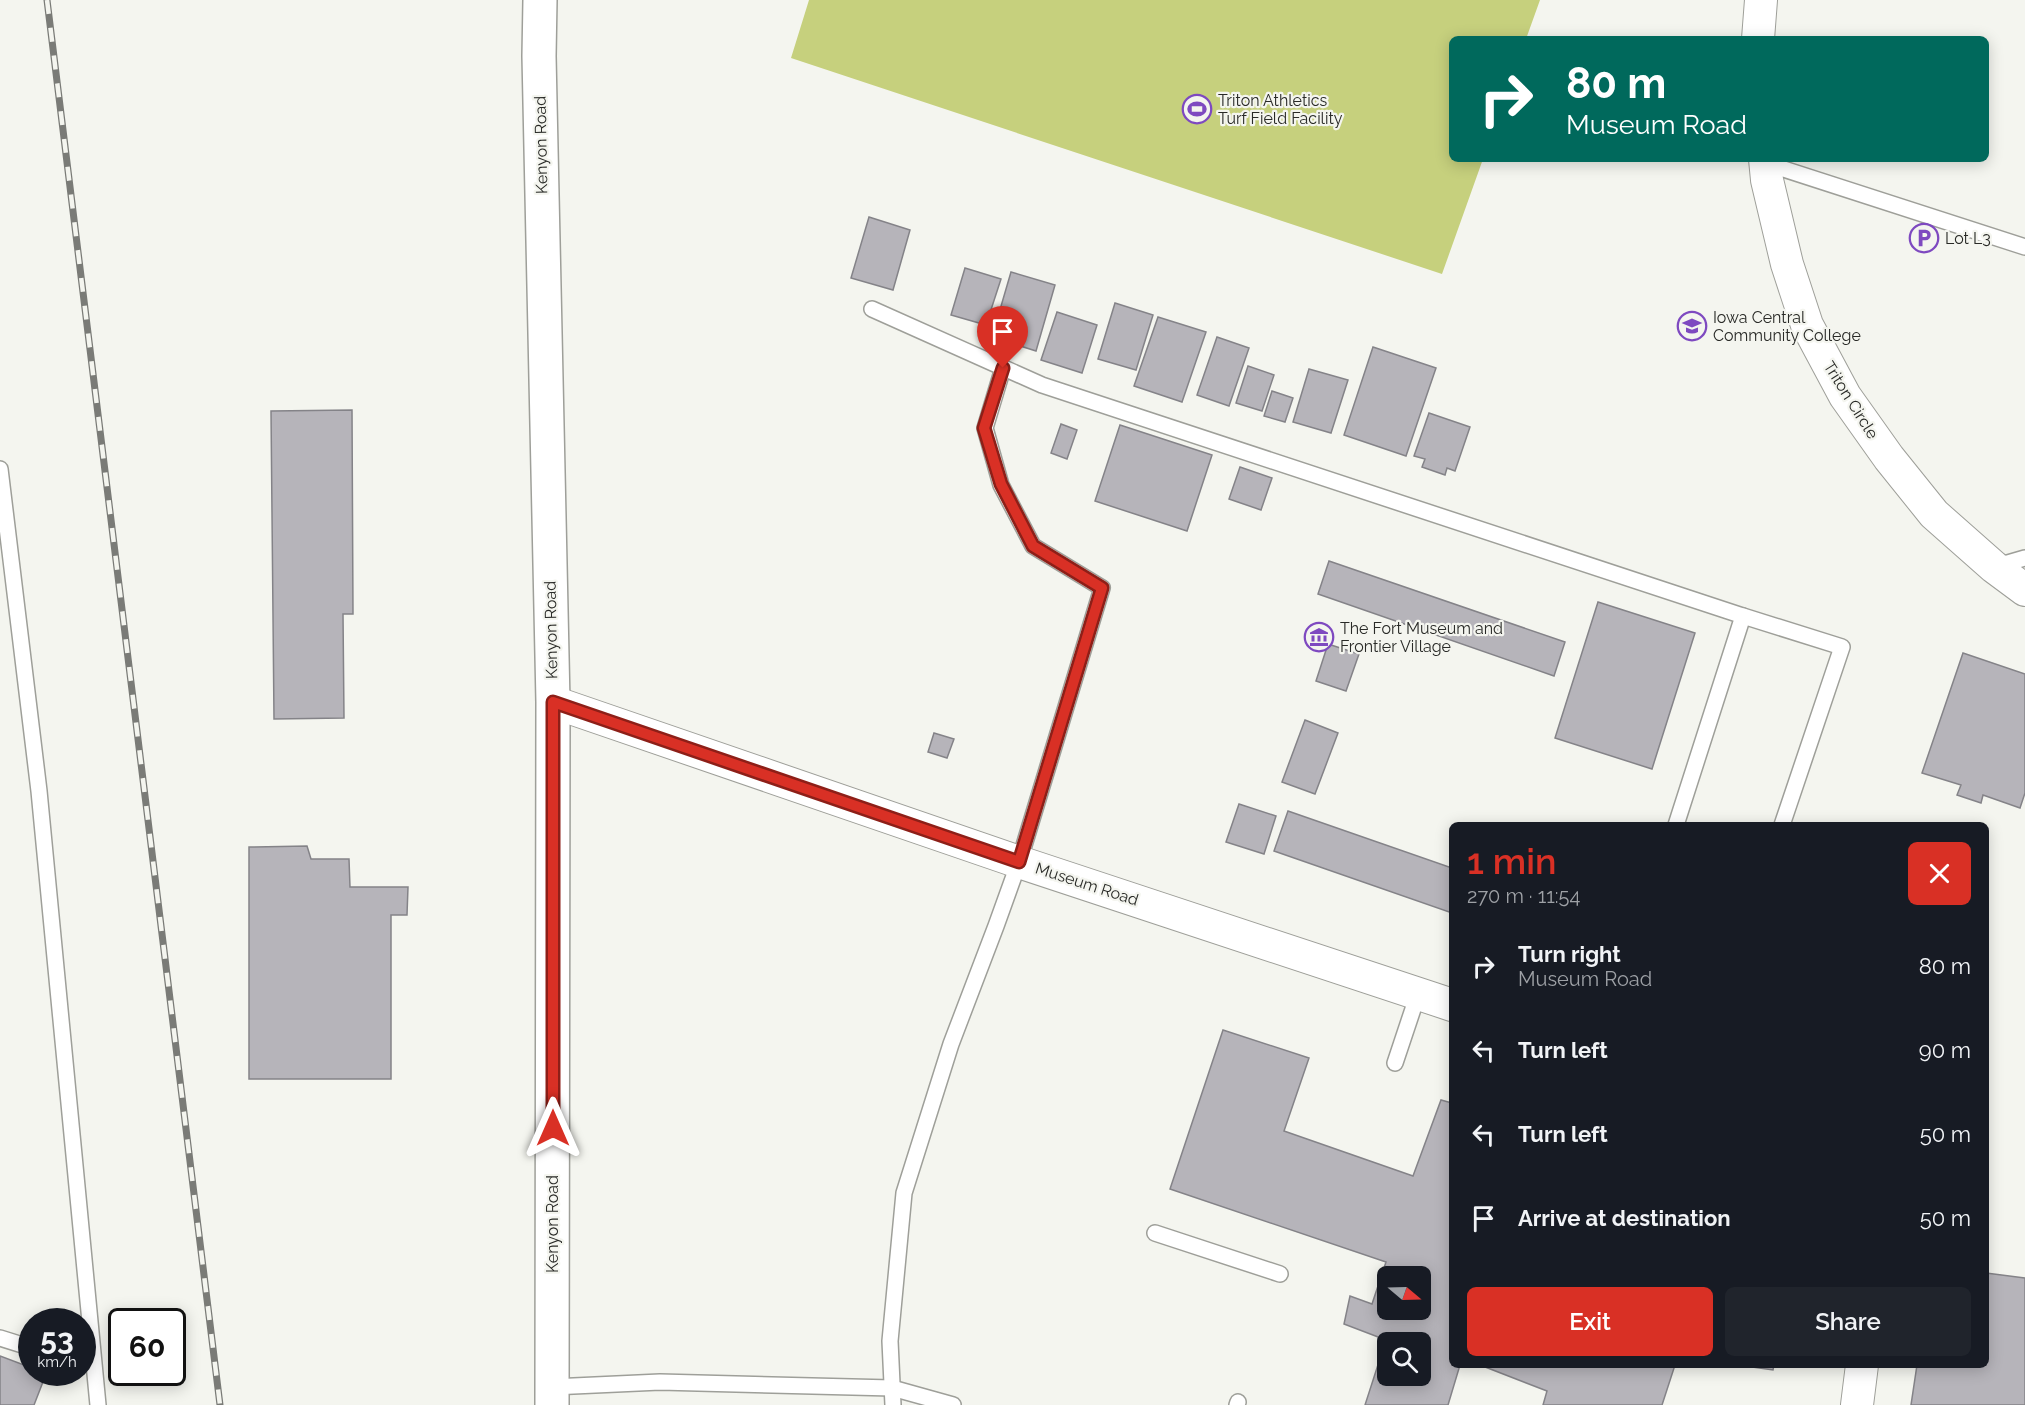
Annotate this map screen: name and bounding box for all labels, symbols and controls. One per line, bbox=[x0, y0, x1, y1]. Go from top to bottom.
text: 80 m bbox=[1566, 59, 1666, 108]
icon: right bbox=[1467, 60, 1545, 138]
place label: Triton Athletics Turf Field Facility bbox=[1218, 91, 1343, 128]
sports icon: Triton Athletics Turf Field Facility bbox=[1181, 93, 1213, 125]
street label: Kenyon Road bbox=[531, 96, 551, 194]
text: Museum Road bbox=[1566, 109, 1747, 140]
parking icon: Lot L3 bbox=[1908, 222, 1940, 254]
place label: Lot L3 bbox=[1945, 229, 1991, 248]
pin bbox=[977, 306, 1028, 368]
place label: Iowa Central Community College bbox=[1713, 308, 1861, 345]
school or university icon: Iowa Central Community College bbox=[1676, 310, 1708, 342]
icon: arrive bbox=[986, 315, 1019, 348]
street label: Triton Circle bbox=[1820, 358, 1882, 442]
street label: Kenyon Road bbox=[541, 581, 561, 679]
place label: The Fort Museum and Frontier Village bbox=[1340, 619, 1503, 656]
museum icon: The Fort Museum and Frontier Village bbox=[1303, 621, 1335, 653]
text: 1 min bbox=[1467, 840, 1556, 882]
button: close bbox=[1908, 842, 1971, 905]
street label: Museum Road bbox=[1033, 858, 1141, 910]
text: 270 m · 11:54 bbox=[1467, 884, 1580, 908]
text: Turn right bbox=[1518, 941, 1621, 967]
icon: right bbox=[1467, 950, 1500, 983]
text: 80 m bbox=[1919, 953, 1971, 979]
text: Museum Road bbox=[1518, 967, 1652, 991]
icon: left bbox=[1467, 1034, 1500, 1067]
text: Turn left bbox=[1518, 1037, 1608, 1063]
text: 90 m bbox=[1919, 1037, 1971, 1063]
position arrow bbox=[521, 1096, 585, 1160]
icon: left bbox=[1467, 1118, 1500, 1151]
text: Turn left bbox=[1518, 1121, 1608, 1147]
text: 50 m bbox=[1920, 1121, 1971, 1147]
street label: Kenyon Road bbox=[543, 1175, 562, 1273]
icon: arrive bbox=[1467, 1202, 1500, 1235]
text: Arrive at destination bbox=[1518, 1205, 1731, 1231]
text: 50 m bbox=[1920, 1205, 1971, 1231]
north arrow bbox=[1377, 1266, 1431, 1320]
map controls bbox=[1377, 1266, 1431, 1386]
button: Exit bbox=[1467, 1287, 1713, 1356]
button: Share bbox=[1725, 1287, 1971, 1356]
speed limit sign: 60 bbox=[108, 1308, 186, 1386]
text: 53 bbox=[40, 1322, 74, 1357]
button: search bbox=[1377, 1332, 1431, 1386]
text: km/h bbox=[37, 1353, 77, 1371]

